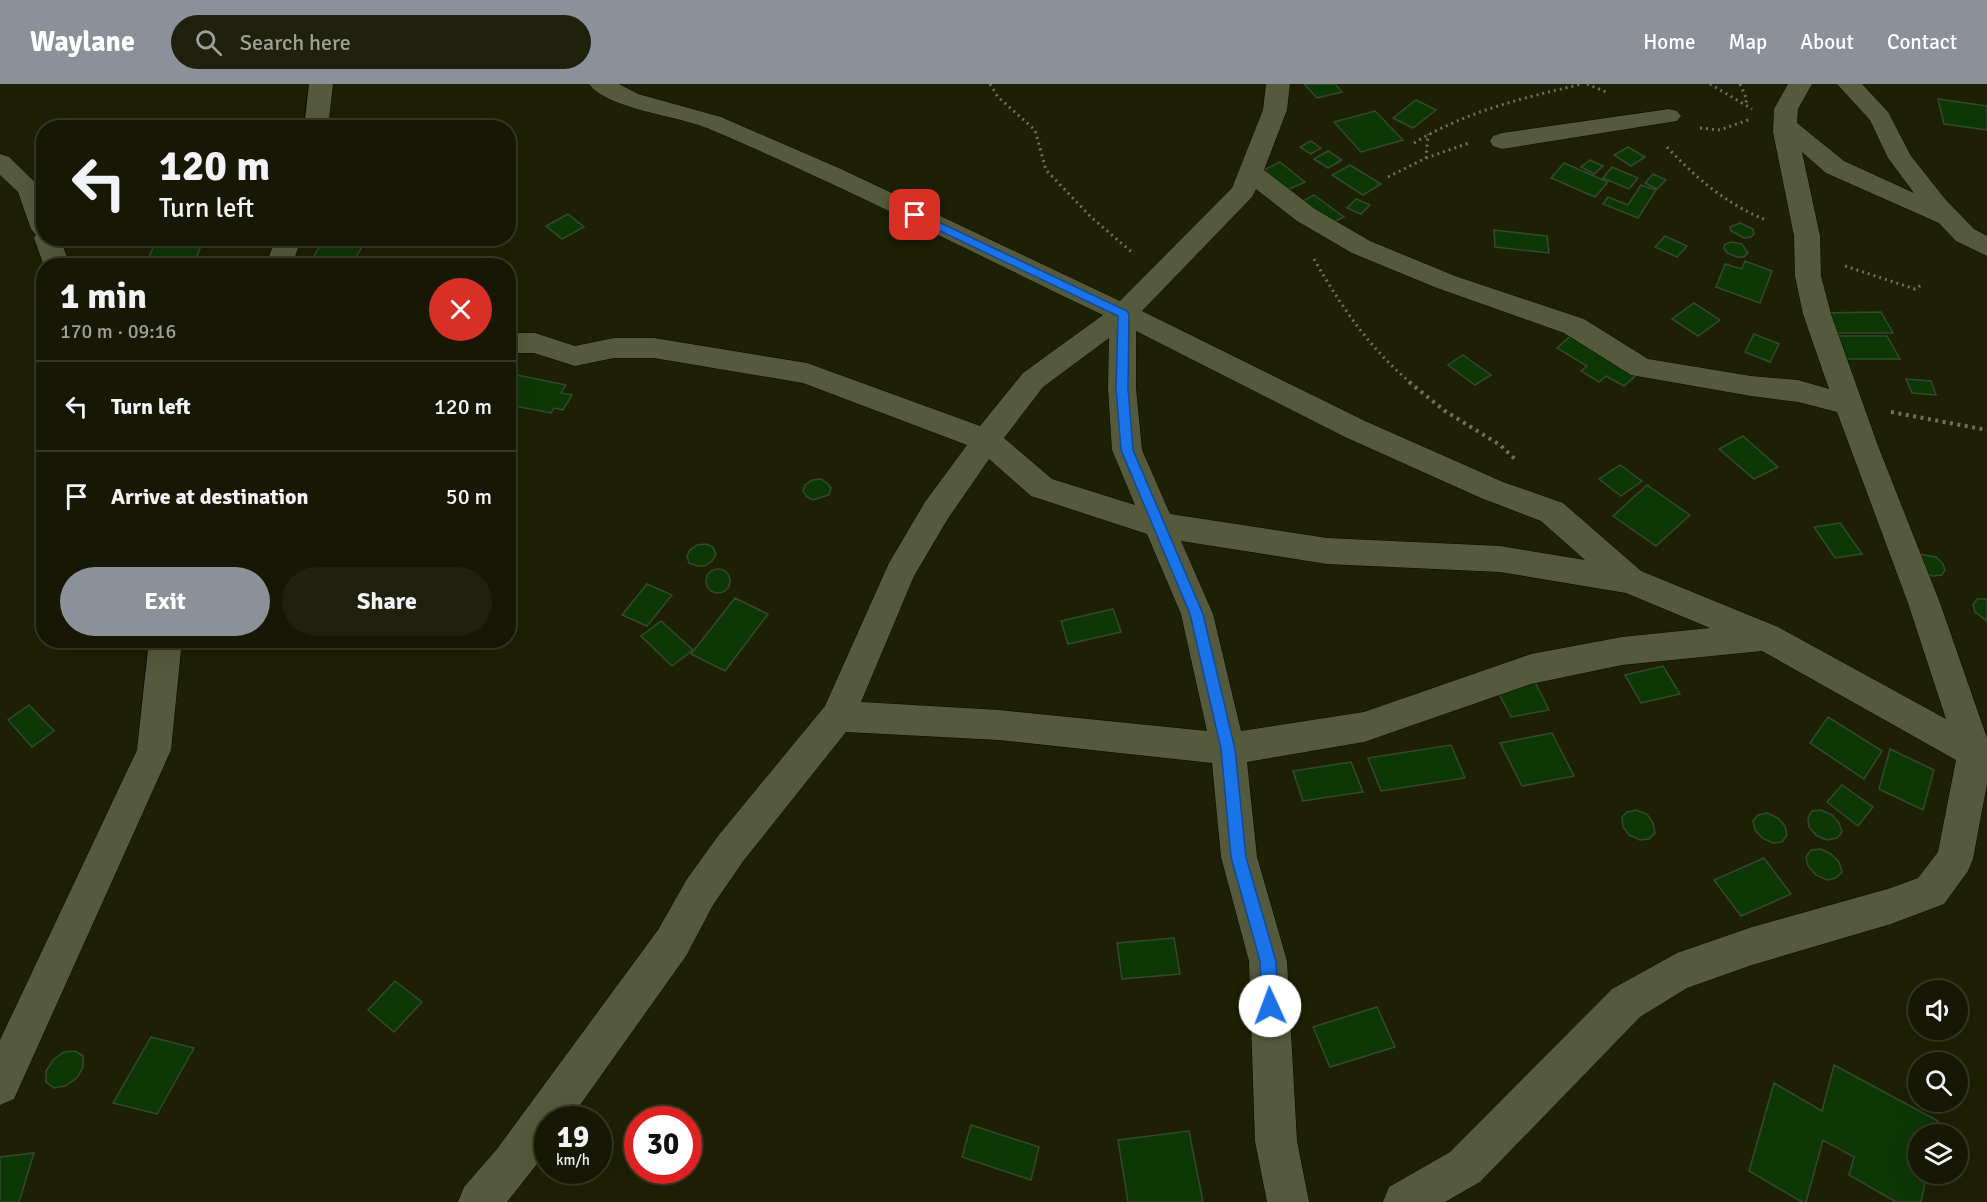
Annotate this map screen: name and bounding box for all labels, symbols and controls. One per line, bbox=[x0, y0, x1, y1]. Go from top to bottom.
search box bbox=[171, 15, 591, 69]
text: Waylane bbox=[30, 25, 135, 59]
icon: search bbox=[192, 26, 225, 59]
text: Search here bbox=[240, 29, 351, 56]
text: Home bbox=[1643, 29, 1696, 55]
text: Map bbox=[1729, 29, 1767, 55]
text: About bbox=[1800, 29, 1854, 55]
text: Contact bbox=[1887, 29, 1957, 55]
text: 120 m bbox=[159, 141, 270, 192]
icon: left bbox=[60, 144, 138, 222]
pin bbox=[889, 189, 940, 240]
text: Turn left bbox=[159, 192, 254, 225]
icon: arrive bbox=[898, 198, 931, 231]
text: 1 min bbox=[60, 274, 147, 319]
button: close bbox=[429, 278, 492, 341]
text: 170 m · 09:16 bbox=[60, 319, 176, 344]
icon: left bbox=[60, 390, 93, 423]
text: Turn left bbox=[111, 393, 191, 420]
text: 120 m bbox=[434, 393, 492, 420]
icon: arrive bbox=[60, 480, 93, 513]
text: Arrive at destination bbox=[111, 483, 308, 510]
text: 50 m bbox=[446, 483, 492, 510]
button: Exit bbox=[60, 567, 270, 636]
button: Share bbox=[282, 567, 492, 636]
position arrow bbox=[1238, 974, 1302, 1038]
map controls bbox=[1908, 980, 1968, 1184]
button: sound bbox=[1908, 980, 1968, 1040]
button: search bbox=[1908, 1052, 1968, 1112]
speed limit sign: 30 bbox=[624, 1106, 702, 1184]
text: 19 bbox=[557, 1119, 589, 1156]
button: layers bbox=[1908, 1124, 1968, 1184]
text: km/h bbox=[556, 1151, 590, 1169]

